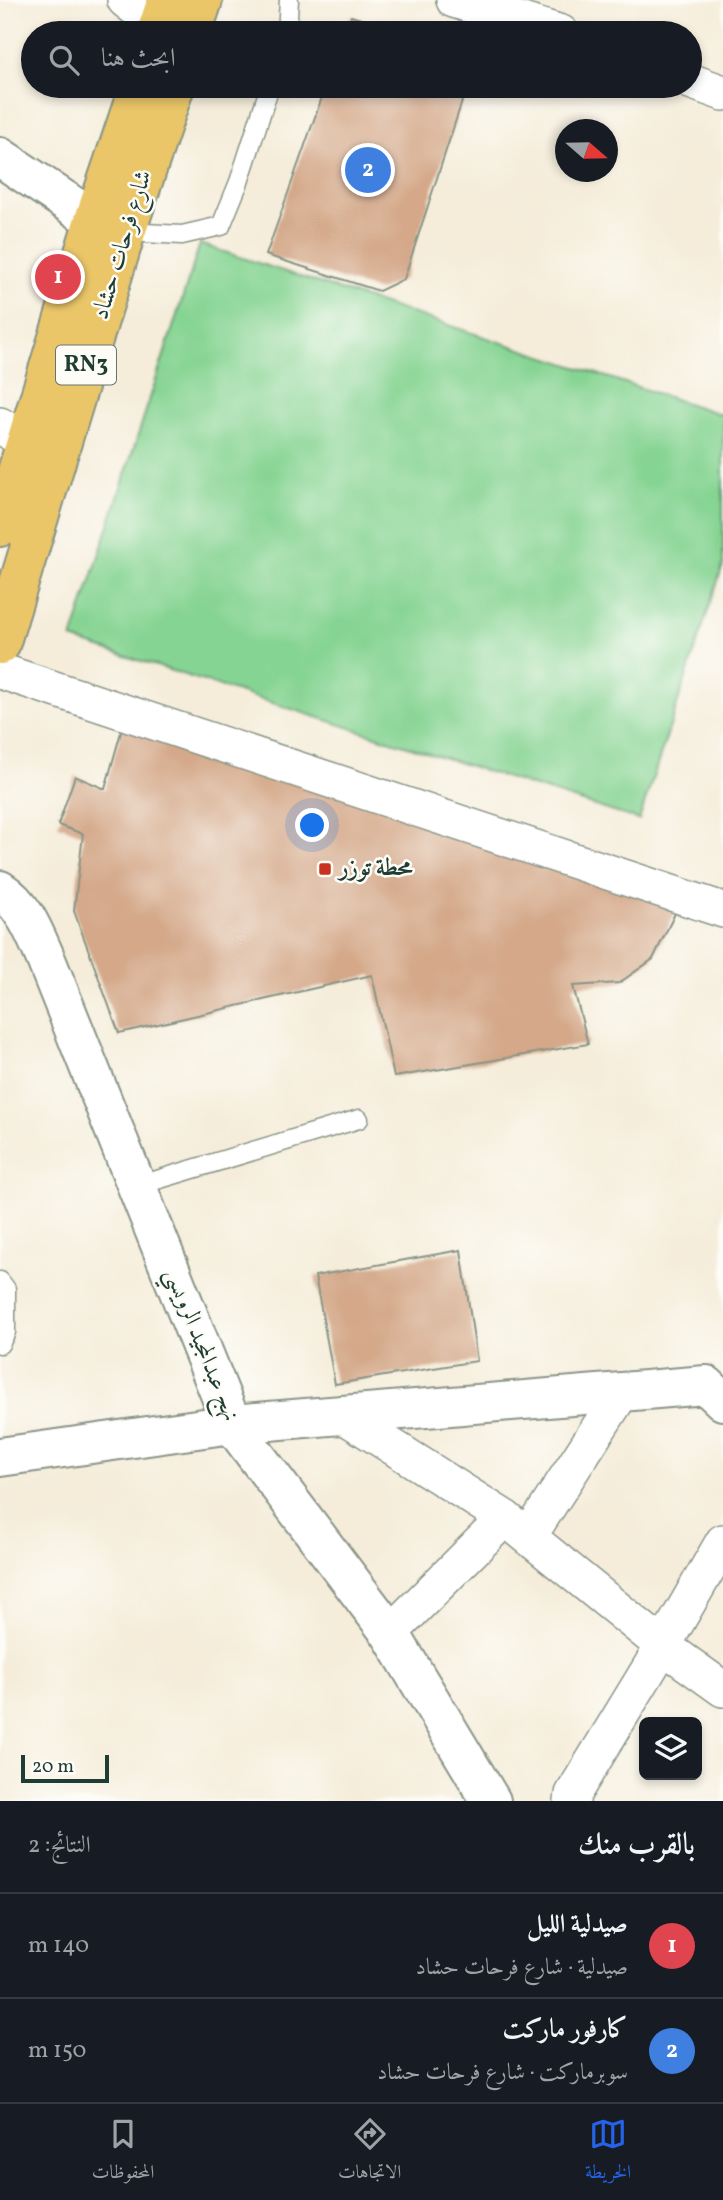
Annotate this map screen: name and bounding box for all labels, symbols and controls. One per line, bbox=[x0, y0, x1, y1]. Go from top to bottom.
search box bbox=[21, 21, 702, 98]
icon: search bbox=[45, 41, 83, 79]
text: ابحث هنا bbox=[101, 41, 176, 77]
north arrow bbox=[555, 119, 618, 182]
pin: 2 bbox=[345, 144, 391, 196]
street label: شارع فرحات حشاد bbox=[84, 166, 163, 324]
pin: 1 bbox=[35, 251, 81, 303]
road number: RN3 bbox=[56, 346, 116, 384]
your location bbox=[295, 808, 329, 842]
place label: محطة توزر bbox=[336, 852, 413, 886]
marker: محطة توزر bbox=[317, 861, 333, 877]
street label: نهج عبدالمجيد الرويسي bbox=[152, 1263, 247, 1428]
map controls bbox=[639, 1717, 702, 1780]
button: layers bbox=[639, 1717, 702, 1780]
scale bar bbox=[21, 1752, 108, 1784]
text: 20 m bbox=[32, 1754, 74, 1780]
text: بالقرب منك bbox=[578, 1825, 695, 1867]
text: النتائج: 2 bbox=[28, 1830, 91, 1862]
text: صيدلية الليل bbox=[527, 1907, 628, 1943]
text: 140 m bbox=[28, 1930, 89, 1962]
text: 1 bbox=[667, 1930, 677, 1962]
text: صيدلية · شارع فرحات حشاد bbox=[415, 1952, 628, 1984]
text: كارفور ماركت bbox=[503, 2012, 628, 2048]
text: 150 m bbox=[28, 2035, 86, 2067]
text: 2 bbox=[666, 2035, 678, 2067]
text: سوبرماركت · شارع فرحات حشاد bbox=[377, 2057, 628, 2089]
tab: المحفوظات bbox=[92, 2115, 154, 2190]
tab: الاتجاهات bbox=[338, 2115, 401, 2190]
tab: الخريطة bbox=[585, 2115, 631, 2190]

